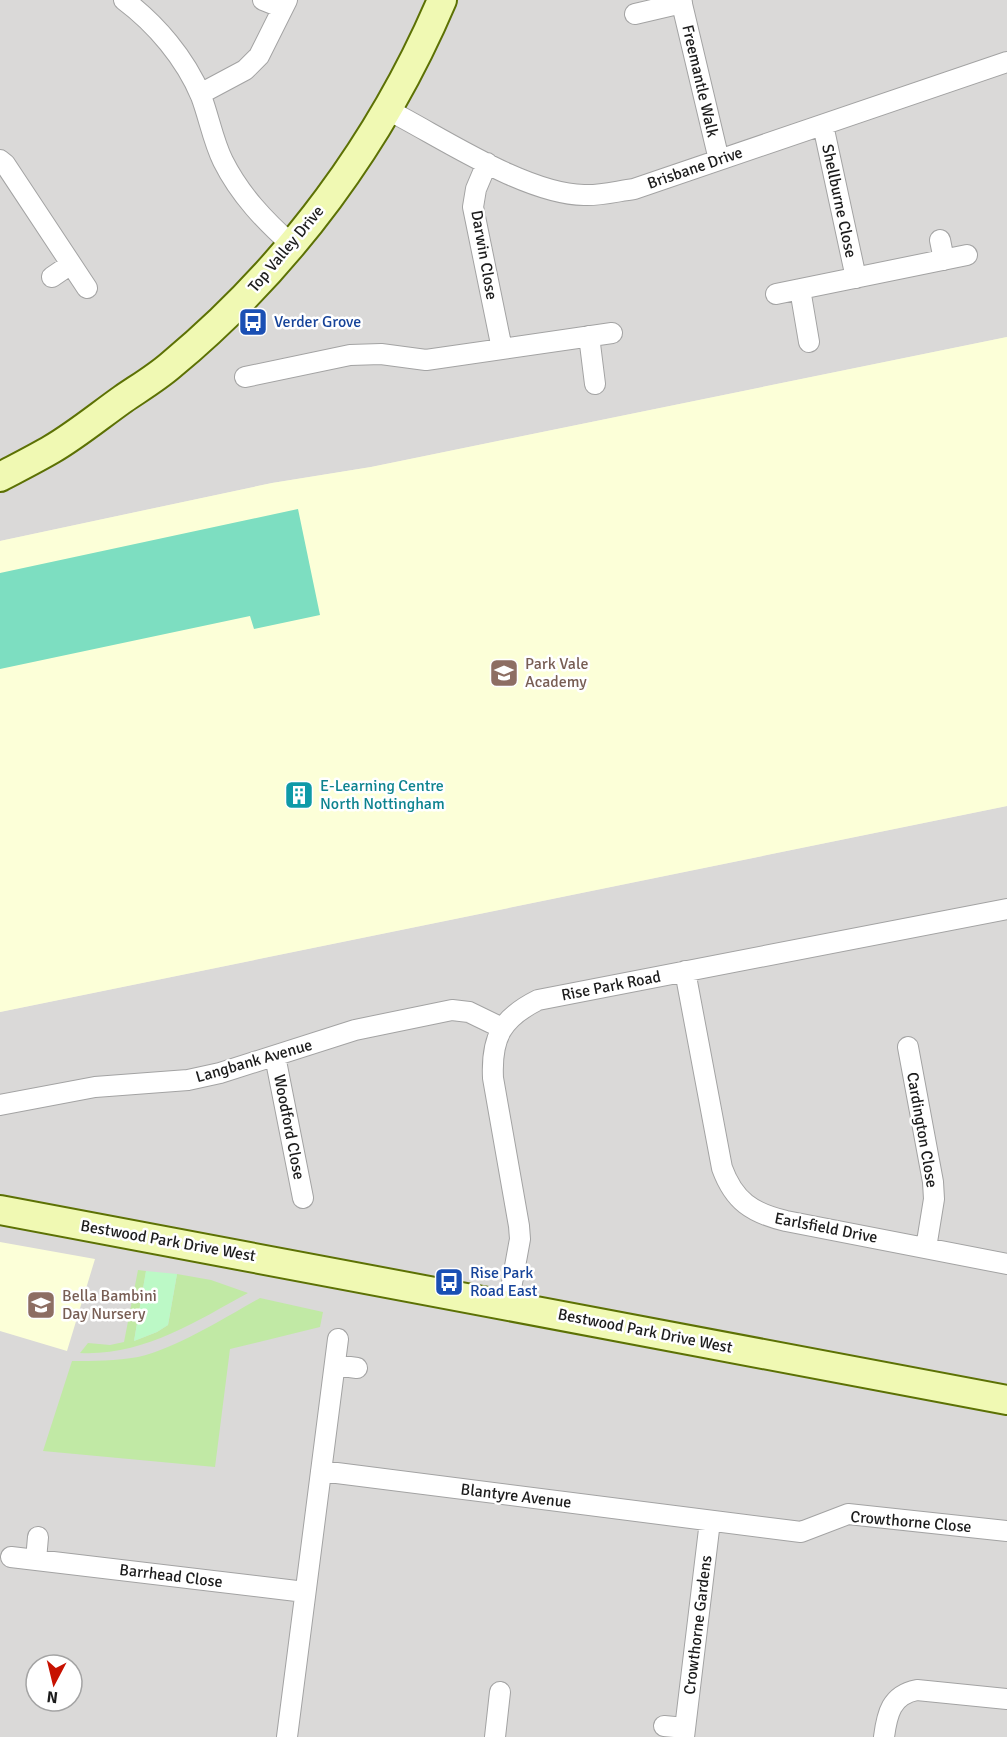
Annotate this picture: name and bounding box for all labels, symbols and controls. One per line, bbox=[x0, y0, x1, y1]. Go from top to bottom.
street label: Freemantle Walk bbox=[677, 23, 723, 139]
street label: Brisbane Drive bbox=[645, 142, 745, 194]
street label: Shellburne Close bbox=[817, 142, 861, 260]
street label: Top Valley Drive bbox=[244, 202, 328, 296]
street label: Darwin Close bbox=[466, 209, 502, 301]
bus stop icon: Verder Grove bbox=[237, 306, 269, 338]
place label: Verder Grove bbox=[274, 312, 361, 332]
place label: Park Vale Academy bbox=[525, 654, 589, 692]
school or university icon: Park Vale Academy bbox=[488, 657, 520, 689]
place label: E-Learning Centre North Nottingham bbox=[320, 776, 445, 814]
building icon: E-Learning Centre North Nottingham bbox=[283, 779, 315, 811]
street label: Rise Park Road bbox=[560, 967, 662, 1005]
street label: Langbank Avenue bbox=[193, 1035, 315, 1087]
street label: Cardington Close bbox=[902, 1071, 942, 1189]
street label: Woodford Close bbox=[269, 1073, 309, 1181]
street label: Earlsfield Drive bbox=[773, 1208, 879, 1248]
street label: Bestwood Park Drive West bbox=[79, 1216, 258, 1266]
place label: Rise Park Road East bbox=[470, 1263, 538, 1301]
bus stop icon: Rise Park Road East bbox=[433, 1266, 465, 1298]
place label: Bella Bambini Day Nursery bbox=[62, 1286, 157, 1324]
school or university icon: Bella Bambini Day Nursery bbox=[25, 1289, 57, 1321]
street label: Bestwood Park Drive West bbox=[556, 1304, 734, 1358]
street label: Blantyre Avenue bbox=[459, 1479, 573, 1513]
street label: Crowthorne Close bbox=[850, 1507, 972, 1537]
street label: Crowthorne Gardens bbox=[680, 1554, 716, 1696]
street label: Barrhead Close bbox=[118, 1560, 224, 1592]
north arrow bbox=[24, 1653, 84, 1713]
text: N bbox=[46, 1686, 59, 1707]

